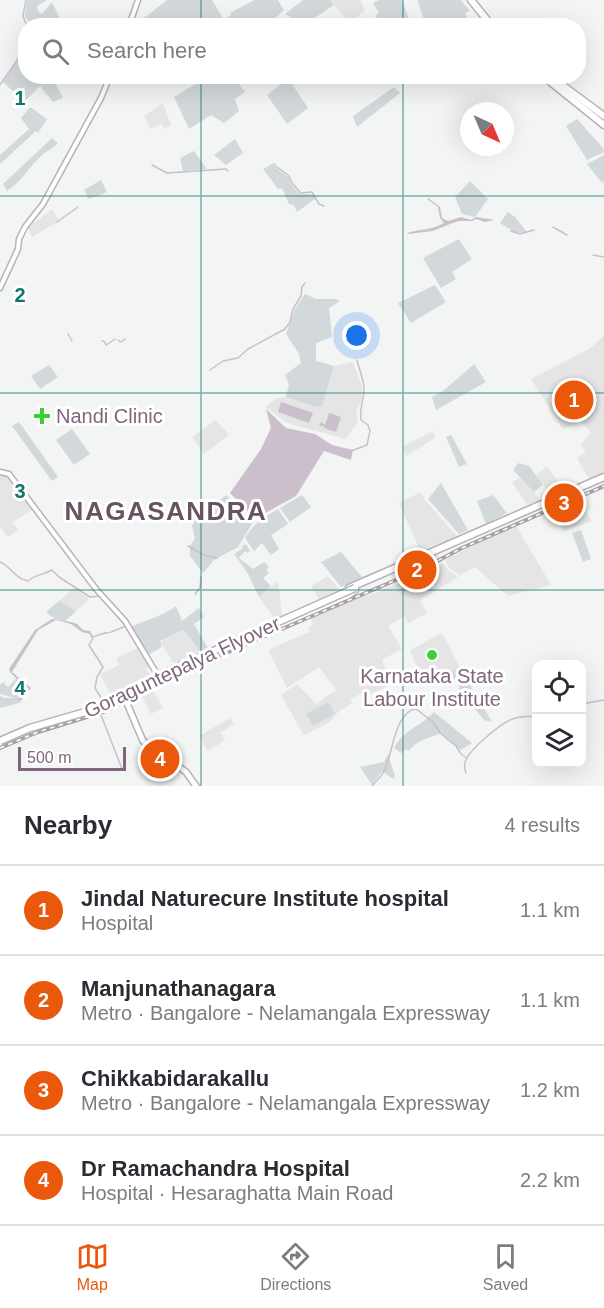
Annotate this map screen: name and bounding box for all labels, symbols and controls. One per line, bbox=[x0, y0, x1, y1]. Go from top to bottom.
search box bbox=[18, 18, 586, 84]
icon: search bbox=[39, 35, 72, 68]
text: Search here bbox=[87, 38, 207, 63]
text: 1 bbox=[14, 87, 26, 109]
north arrow bbox=[460, 102, 514, 156]
text: 2 bbox=[14, 284, 26, 306]
your location bbox=[342, 321, 371, 350]
pin: 1 bbox=[554, 378, 594, 422]
place label: Nandi Clinic bbox=[56, 405, 163, 427]
marker: Nandi Clinic bbox=[33, 407, 51, 425]
text: 3 bbox=[14, 480, 26, 502]
pin: 3 bbox=[544, 480, 584, 526]
district label: NAGASANDRA bbox=[65, 496, 267, 526]
pin: 2 bbox=[398, 548, 436, 592]
street label: Goraguntepalya Flyover bbox=[81, 612, 284, 722]
marker: Karnataka State Labour Institute bbox=[425, 648, 439, 662]
map controls bbox=[532, 660, 586, 768]
button: locate bbox=[532, 660, 586, 714]
place label: Karnataka State Labour Institute bbox=[360, 665, 504, 710]
text: 4 bbox=[14, 677, 26, 699]
button: layers bbox=[532, 714, 586, 768]
pin: 4 bbox=[140, 736, 180, 782]
scale bar bbox=[18, 744, 126, 772]
text: 500 m bbox=[27, 749, 71, 766]
text: Nearby bbox=[24, 810, 112, 840]
text: 4 results bbox=[504, 814, 580, 836]
text: Jindal Naturecure Institute hospital bbox=[81, 886, 449, 911]
text: 1 bbox=[38, 899, 49, 921]
text: 1.1 km bbox=[520, 899, 580, 921]
text: Hospital bbox=[81, 912, 153, 934]
text: Manjunathanagara bbox=[81, 976, 275, 1001]
text: 2 bbox=[38, 989, 49, 1011]
text: 1.1 km bbox=[520, 989, 580, 1011]
text: Metro · Bangalore - Nelamangala Expressway bbox=[81, 1002, 490, 1024]
text: Chikkabidarakallu bbox=[81, 1066, 269, 1091]
text: 3 bbox=[38, 1079, 49, 1101]
text: 1.2 km bbox=[520, 1079, 580, 1101]
text: Metro · Bangalore - Nelamangala Expressway bbox=[81, 1092, 490, 1114]
text: Dr Ramachandra Hospital bbox=[81, 1156, 350, 1181]
text: 4 bbox=[38, 1169, 49, 1191]
text: 2.2 km bbox=[520, 1169, 580, 1191]
text: Hospital · Hesaraghatta Main Road bbox=[81, 1182, 393, 1204]
tab: Map bbox=[76, 1240, 109, 1294]
tab: Directions bbox=[260, 1240, 331, 1294]
tab: Saved bbox=[483, 1240, 528, 1294]

